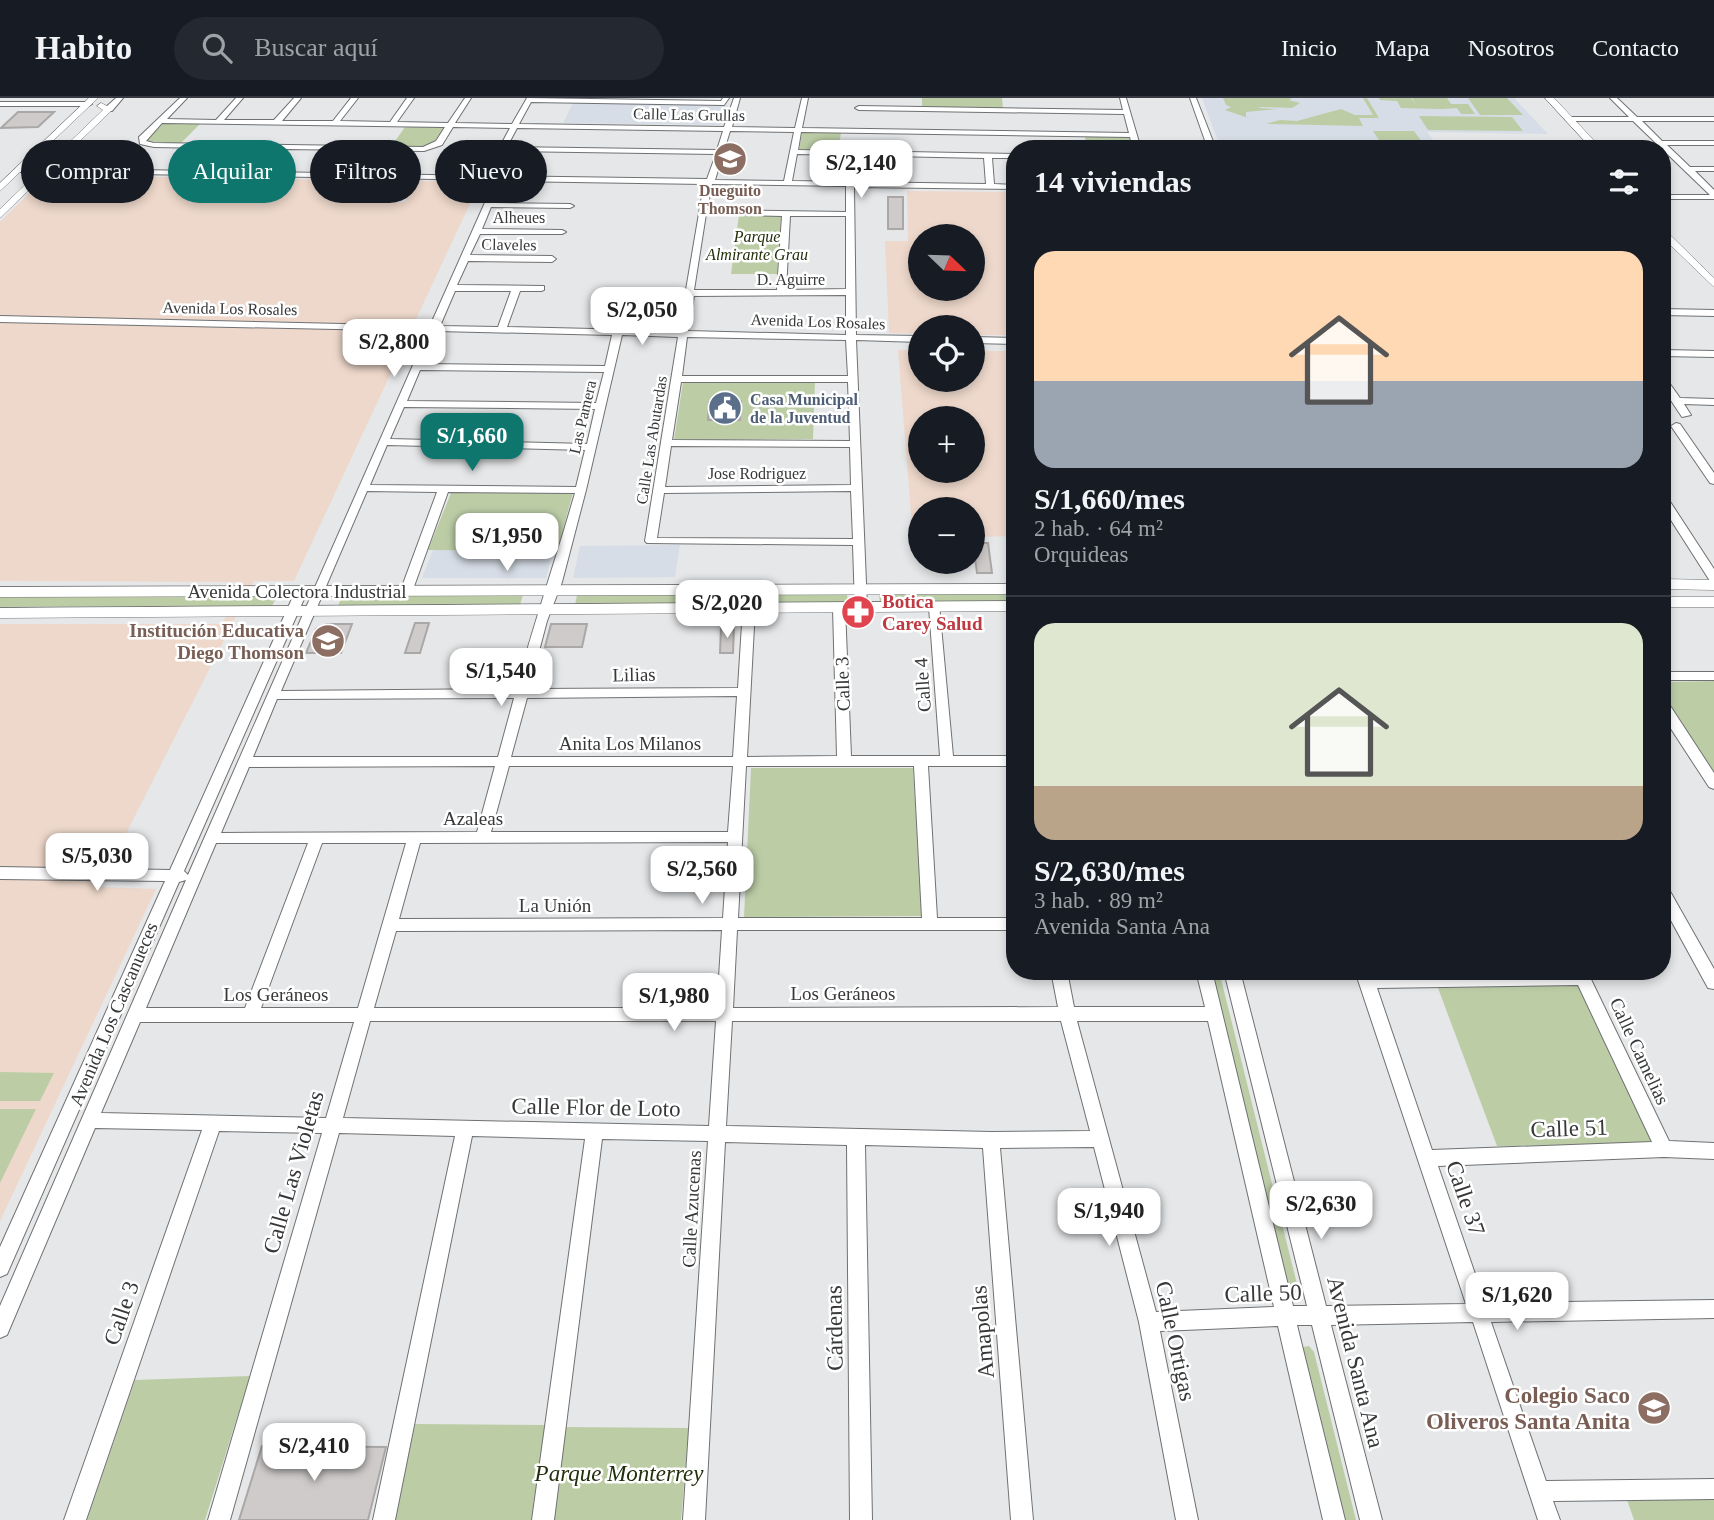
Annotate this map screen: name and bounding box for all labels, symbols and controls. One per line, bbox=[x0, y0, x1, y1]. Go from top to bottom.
search box bbox=[174, 17, 664, 80]
icon: search bbox=[198, 29, 236, 67]
text: Habito bbox=[35, 30, 132, 66]
text: Buscar aquí bbox=[254, 33, 378, 62]
text: Inicio bbox=[1281, 35, 1337, 61]
text: Mapa bbox=[1375, 35, 1430, 61]
text: Nosotros bbox=[1468, 35, 1554, 61]
text: Contacto bbox=[1592, 35, 1679, 61]
street label: Calle Las Grullas bbox=[633, 105, 745, 124]
chip: Comprar bbox=[21, 140, 154, 203]
chip: Alquilar bbox=[168, 140, 296, 203]
chip: Filtros bbox=[310, 140, 421, 203]
chip: Nuevo bbox=[435, 140, 547, 203]
school or university icon: Dueguito Thomson bbox=[711, 140, 749, 178]
pin: S/2,140 bbox=[796, 140, 926, 200]
text: S/2,140 bbox=[826, 150, 896, 175]
icon: filters bbox=[1605, 163, 1643, 201]
text: 14 viviendas bbox=[1034, 165, 1192, 198]
place label: Dueguito Thomson bbox=[698, 182, 762, 217]
street label: Alheues bbox=[493, 209, 545, 226]
north arrow bbox=[908, 224, 985, 301]
map controls bbox=[908, 224, 985, 574]
park label: Parque Almirante Grau bbox=[705, 228, 808, 263]
street label: Claveles bbox=[481, 236, 537, 253]
street label: D. Aguirre bbox=[757, 271, 825, 289]
pin: S/2,050 bbox=[577, 288, 707, 347]
text: S/2,050 bbox=[607, 297, 677, 322]
icon: home bbox=[1276, 297, 1402, 423]
street label: Avenida Los Rosales bbox=[162, 299, 298, 318]
street label: Avenida Los Rosales bbox=[750, 311, 886, 332]
button: locate bbox=[908, 315, 985, 392]
pin: S/2,800 bbox=[329, 320, 459, 379]
text: S/2,800 bbox=[359, 329, 429, 354]
street label: Calle Las Abutardas bbox=[633, 375, 670, 505]
street label: Las Pamera bbox=[566, 379, 599, 456]
public building icon: Casa Municipal de la Juventud bbox=[706, 389, 744, 427]
place label: Casa Municipal de la Juventud bbox=[750, 391, 859, 426]
button: + bbox=[908, 406, 985, 483]
pin: S/1,660 bbox=[407, 414, 537, 473]
text: S/1,660 bbox=[437, 423, 507, 448]
street label: Jose Rodriguez bbox=[708, 465, 806, 483]
text: S/1,660/mes bbox=[1034, 482, 1185, 515]
button: − bbox=[908, 497, 985, 574]
pin: S/1,950 bbox=[442, 514, 572, 573]
text: 2 hab. · 64 m² bbox=[1034, 516, 1163, 541]
text: S/1,950 bbox=[472, 523, 542, 548]
text: Orquideas bbox=[1034, 542, 1129, 567]
pin: S/2,020 bbox=[662, 580, 792, 640]
street label: Avenida Colectora Industrial bbox=[187, 581, 407, 602]
text: S/2,020 bbox=[692, 590, 762, 615]
place label: Botica Carey Salud bbox=[882, 591, 983, 634]
pharmacy icon: Botica Carey Salud bbox=[839, 593, 877, 631]
place label: Institución Educativa Diego Thomson bbox=[129, 620, 304, 663]
school or university icon: Institución Educativa Diego Thomson bbox=[309, 622, 347, 660]
pin: S/1,540 bbox=[436, 648, 566, 708]
street label: Calle 3 bbox=[831, 656, 854, 712]
street label: Calle 4 bbox=[910, 657, 935, 713]
text: S/1,540 bbox=[466, 658, 536, 683]
street label: Lilias bbox=[612, 664, 656, 685]
icon: home bbox=[1276, 669, 1402, 795]
street label: Anita Los Milanos bbox=[559, 733, 701, 754]
street label: Azaleas bbox=[443, 808, 503, 829]
pin: S/5,030 bbox=[32, 834, 162, 893]
text: S/5,030 bbox=[62, 843, 132, 868]
pin: S/2,560 bbox=[637, 846, 767, 906]
text: S/2,630/mes bbox=[1034, 854, 1185, 887]
text: S/2,560 bbox=[667, 856, 737, 881]
text: 3 hab. · 89 m² bbox=[1034, 888, 1163, 913]
street label: La Unión bbox=[519, 895, 592, 916]
text: Avenida Santa Ana bbox=[1034, 914, 1210, 939]
street label: Avenida Los Cascanueces bbox=[65, 919, 162, 1109]
pin: S/1,980 bbox=[609, 974, 739, 1033]
text: S/1,980 bbox=[639, 983, 709, 1008]
street label: Los Geráneos bbox=[791, 983, 896, 1004]
street label: Los Geráneos bbox=[224, 984, 329, 1005]
street label: Calle Camelias bbox=[1606, 994, 1673, 1108]
street label: Calle Las Violetas bbox=[258, 1088, 329, 1256]
street label: Calle Flor de Loto bbox=[511, 1094, 681, 1121]
street label: Calle 51 bbox=[1530, 1115, 1608, 1142]
street label: Calle Azucenas bbox=[678, 1150, 705, 1268]
street label: Calle 37 bbox=[1441, 1158, 1490, 1239]
pin: S/2,630 bbox=[1256, 1182, 1386, 1241]
pin: S/1,940 bbox=[1044, 1188, 1174, 1248]
text: S/2,630 bbox=[1286, 1191, 1356, 1216]
text: S/1,940 bbox=[1074, 1198, 1144, 1223]
pin: S/1,620 bbox=[1452, 1272, 1582, 1332]
street label: Avenida Santa Ana bbox=[1322, 1274, 1389, 1450]
street label: Calle 3 bbox=[99, 1278, 144, 1348]
street label: Calle Ortigas bbox=[1151, 1279, 1200, 1403]
street label: Calle 50 bbox=[1224, 1280, 1302, 1307]
text: S/1,620 bbox=[1482, 1282, 1552, 1307]
street label: Amapolas bbox=[966, 1284, 999, 1380]
street label: Cárdenas bbox=[821, 1285, 848, 1371]
place label: Colegio Saco Oliveros Santa Anita bbox=[1426, 1383, 1630, 1434]
school or university icon: Colegio Saco Oliveros Santa Anita bbox=[1635, 1389, 1673, 1427]
pin: S/2,410 bbox=[249, 1424, 379, 1483]
text: S/2,410 bbox=[279, 1433, 349, 1458]
park label: Parque Monterrey bbox=[534, 1461, 704, 1486]

